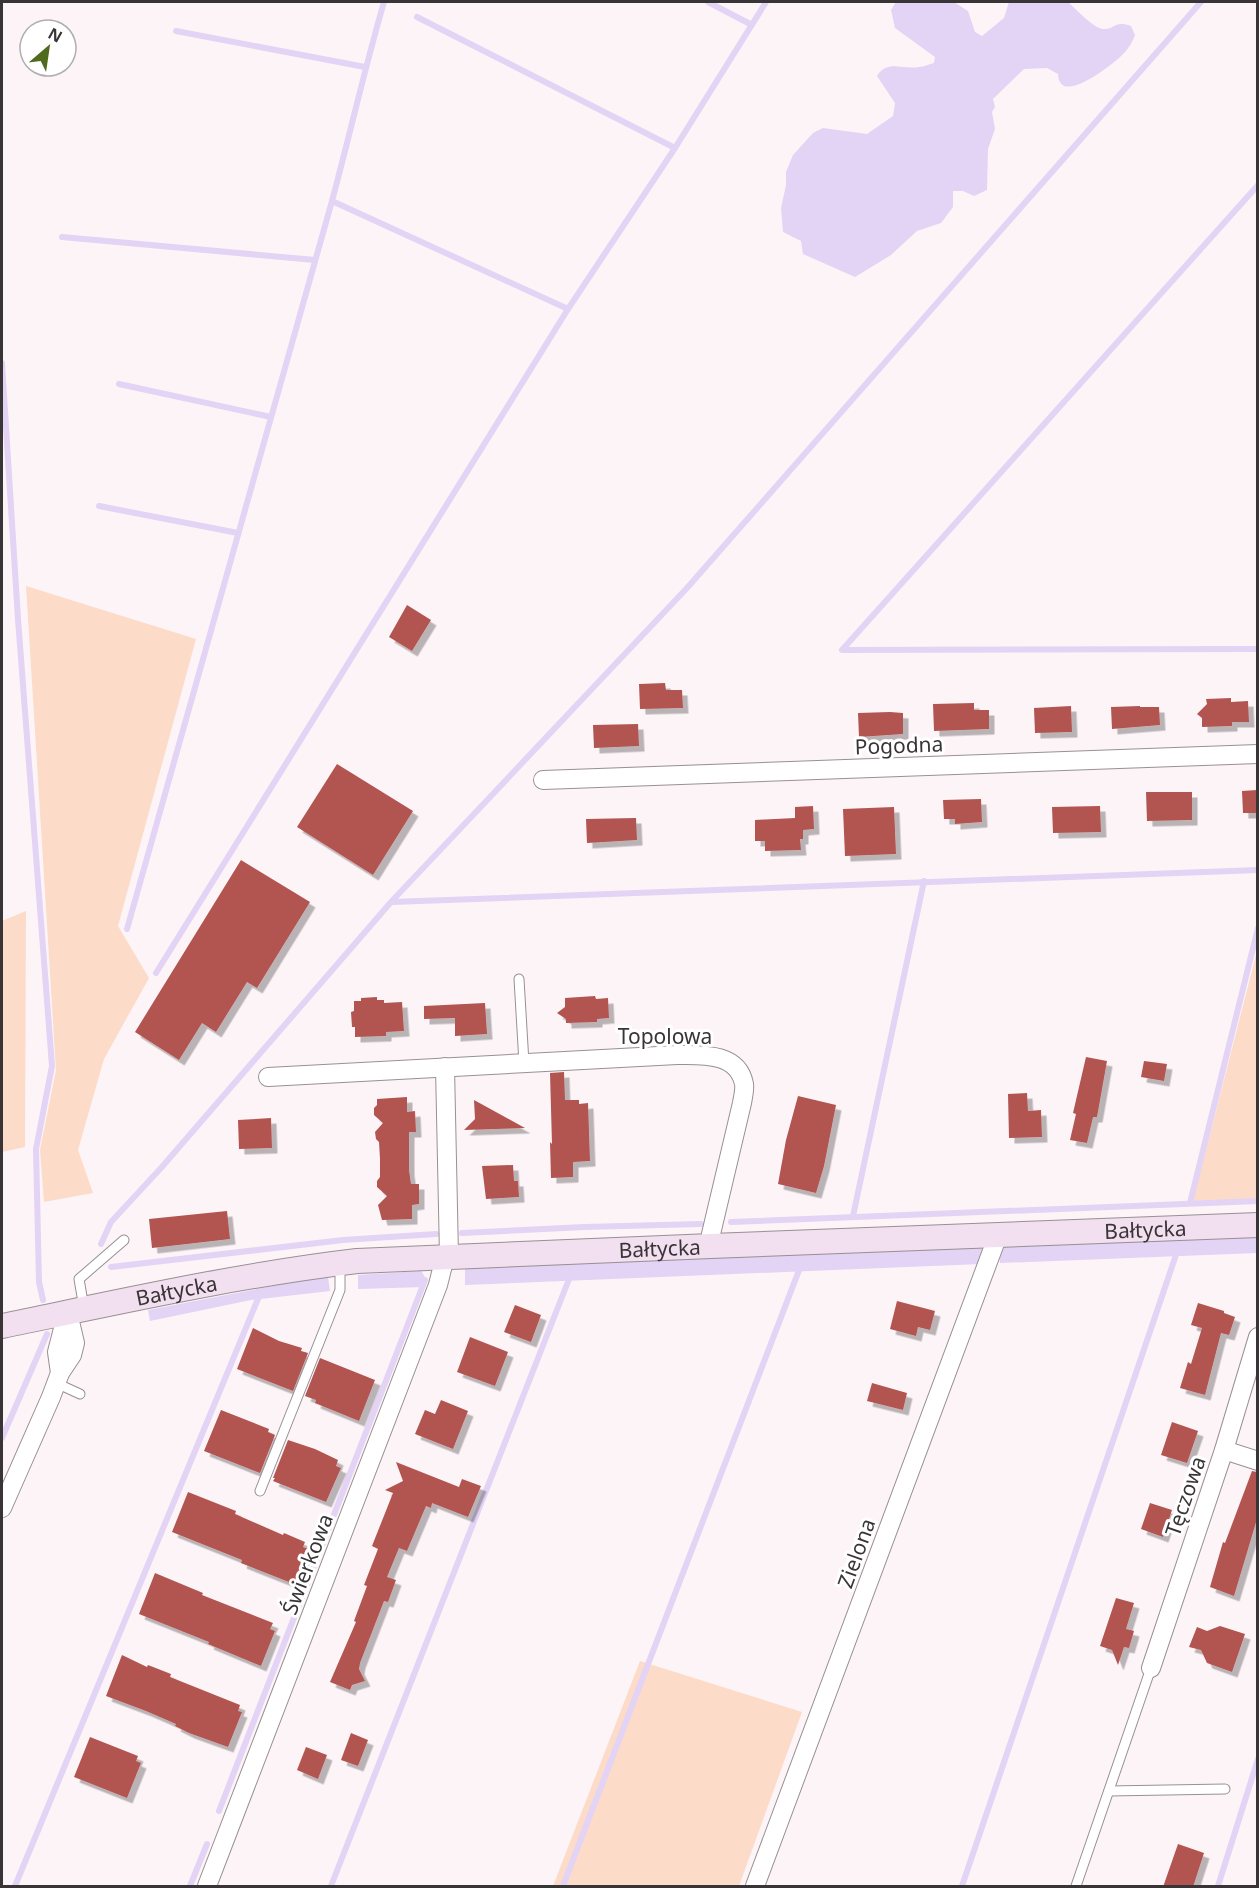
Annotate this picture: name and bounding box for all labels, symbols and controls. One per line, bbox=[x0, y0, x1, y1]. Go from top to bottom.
north arrow bbox=[18, 18, 78, 78]
text: N bbox=[44, 22, 66, 48]
street label: Pogodna bbox=[854, 729, 944, 761]
street label: Topolowa bbox=[618, 1022, 712, 1050]
street label: Bałtycka bbox=[1104, 1214, 1187, 1245]
street label: Bałtycka bbox=[618, 1232, 701, 1264]
street label: Bałtycka bbox=[133, 1269, 219, 1312]
street label: Tęczowa bbox=[1158, 1452, 1212, 1540]
street label: Świerkowa bbox=[275, 1510, 339, 1618]
street label: Zielona bbox=[831, 1514, 881, 1592]

